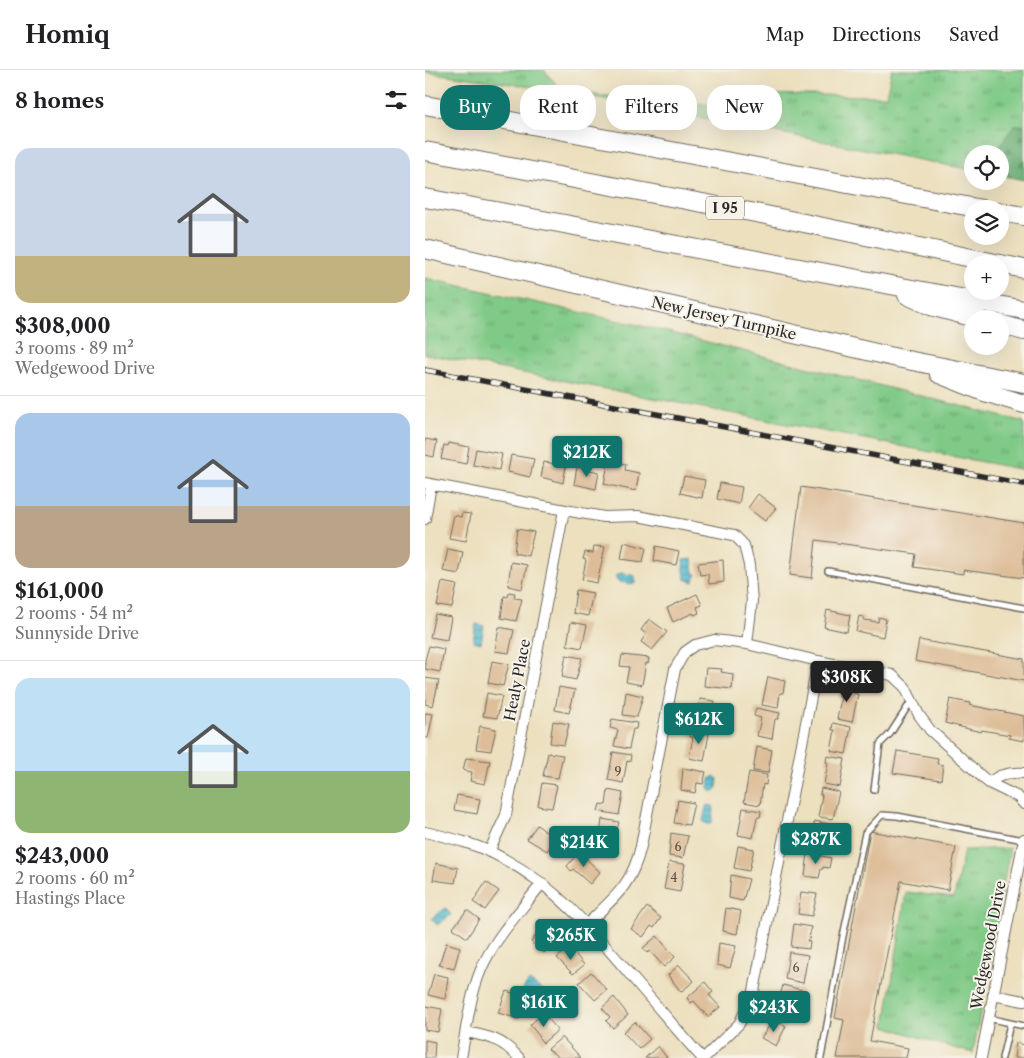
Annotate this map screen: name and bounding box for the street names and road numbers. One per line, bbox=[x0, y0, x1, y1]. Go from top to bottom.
road number: I 95 bbox=[706, 196, 744, 220]
street label: New Jersey Turnpike bbox=[650, 292, 798, 344]
street label: Healy Place bbox=[500, 637, 534, 723]
street label: Wedgewood Drive bbox=[966, 879, 1010, 1012]

